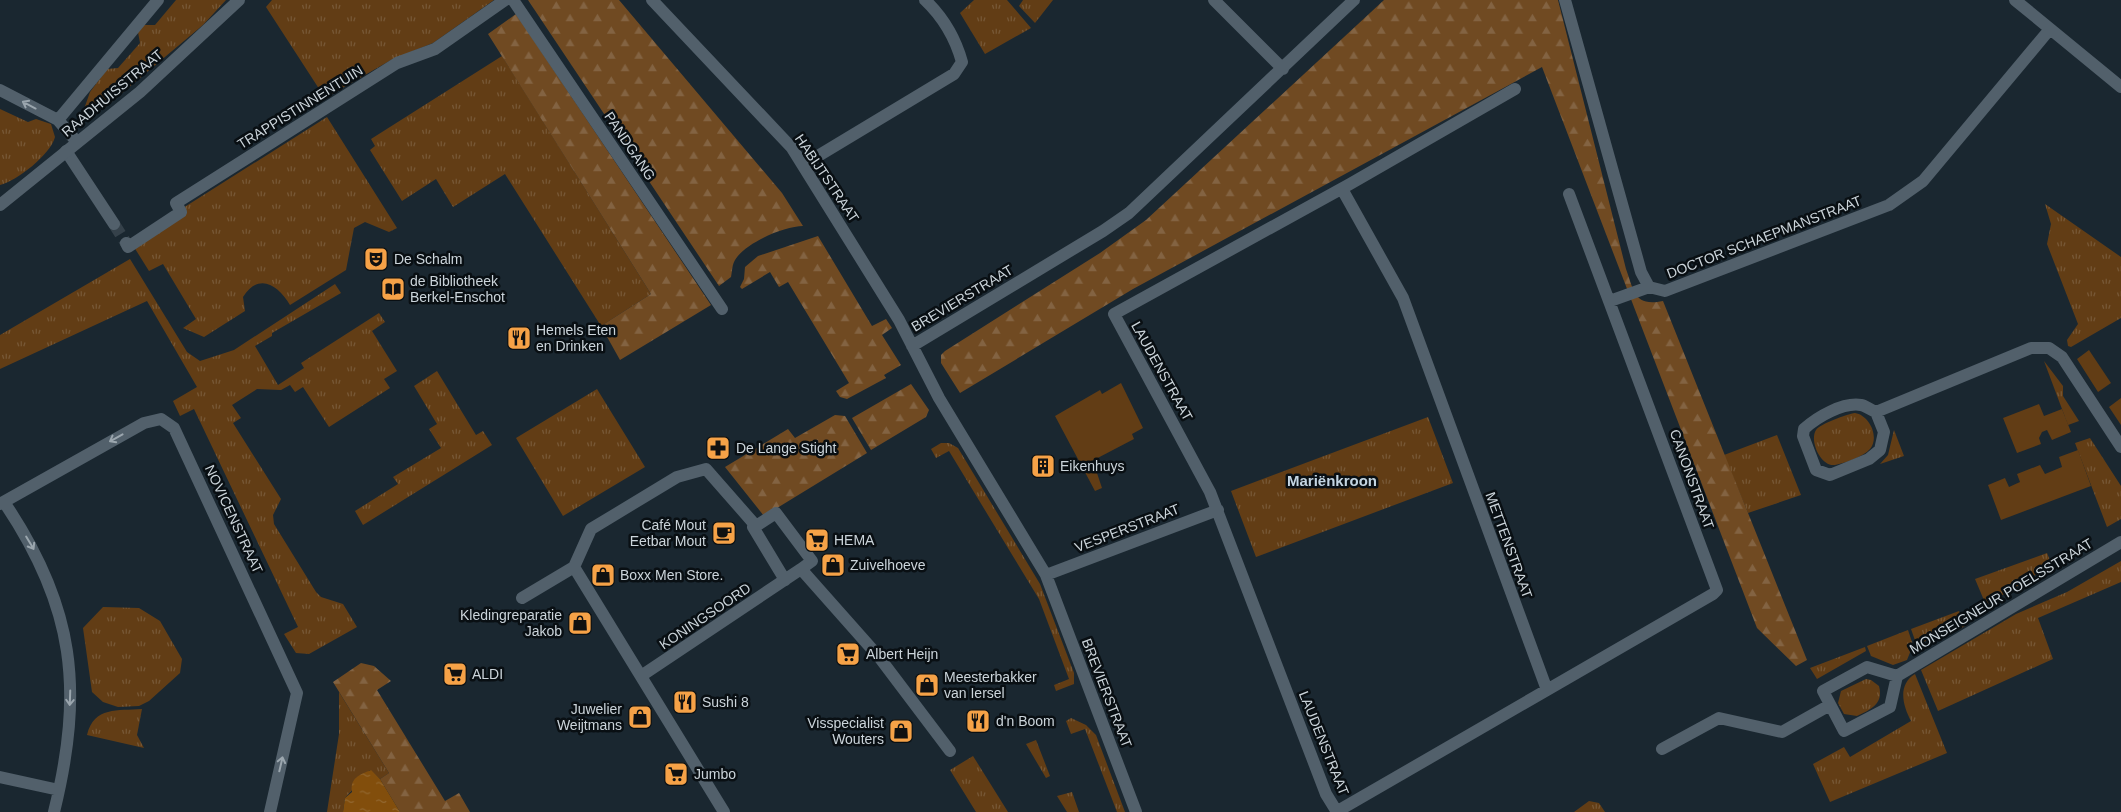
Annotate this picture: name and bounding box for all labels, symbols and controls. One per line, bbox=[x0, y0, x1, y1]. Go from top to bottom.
street label: RAADHUISSTRAAT bbox=[58, 46, 166, 140]
street label: TRAPPISTINNENTUIN bbox=[234, 62, 366, 152]
one-way arrow bbox=[22, 100, 37, 109]
street label: PANDGANG bbox=[601, 109, 659, 183]
street label: HABIJTSTRAAT bbox=[792, 131, 863, 225]
street label: DOCTOR SCHAEPMANSTRAAT bbox=[1664, 192, 1864, 282]
theatre icon: De Schalm bbox=[363, 246, 389, 272]
place label: De Schalm bbox=[394, 251, 462, 267]
street label: BREVIERSTRAAT bbox=[908, 261, 1016, 335]
place label: de Bibliotheek Berkel-Enschot bbox=[410, 273, 505, 305]
library icon: de Bibliotheek Berkel-Enschot bbox=[380, 276, 406, 302]
street label: LAUDENSTRAAT bbox=[1128, 319, 1196, 424]
place label: Hemels Eten en Drinken bbox=[536, 322, 616, 354]
restaurant icon: Hemels Eten en Drinken bbox=[506, 325, 532, 351]
street label: CANONSTRAAT bbox=[1667, 427, 1718, 531]
one-way arrow bbox=[110, 434, 124, 444]
pharmacy icon: De Lange Stight bbox=[705, 435, 731, 461]
place label: De Lange Stight bbox=[736, 440, 837, 456]
building icon: Eikenhuys bbox=[1030, 453, 1056, 479]
place label: Eikenhuys bbox=[1060, 458, 1125, 474]
street label: NOVICENSTRAAT bbox=[202, 462, 266, 576]
district label: Mariënkroon bbox=[1287, 472, 1377, 489]
street label: METTENSTRAAT bbox=[1482, 490, 1536, 601]
street label: VESPERSTRAAT bbox=[1072, 500, 1182, 555]
place label: Café Mout Eetbar Mout bbox=[630, 517, 706, 549]
cafe icon: Café Mout Eetbar Mout bbox=[711, 520, 737, 546]
supermarket icon: HEMA bbox=[804, 527, 830, 553]
place label: HEMA bbox=[834, 532, 875, 548]
one-way arrow bbox=[25, 535, 35, 550]
street label: MONSEIGNEUR POELSSTRAAT bbox=[1907, 535, 2096, 657]
shop icon: Zuivelhoeve bbox=[820, 552, 846, 578]
place label: Zuivelhoeve bbox=[850, 557, 926, 573]
shop icon: Boxx Men Store. bbox=[590, 562, 616, 588]
place label: Boxx Men Store. bbox=[620, 567, 724, 583]
street label: KONINGSOORD bbox=[656, 580, 754, 652]
place label: Kledingreparatie Jakob bbox=[460, 607, 562, 639]
shop icon: Kledingreparatie Jakob bbox=[567, 610, 593, 636]
street label: BREVIERSTRAAT bbox=[1079, 636, 1135, 750]
supermarket icon: Albert Heijn bbox=[835, 641, 861, 667]
place label: Albert Heijn bbox=[866, 646, 938, 662]
supermarket icon: ALDI bbox=[442, 661, 468, 687]
place label: ALDI bbox=[472, 666, 503, 682]
place label: Meesterbakker van Iersel bbox=[944, 669, 1037, 701]
shop icon: Meesterbakker van Iersel bbox=[914, 672, 940, 698]
restaurant icon: Sushi 8 bbox=[672, 689, 698, 715]
street label: LAUDENSTRAAT bbox=[1296, 689, 1352, 798]
one-way arrow bbox=[65, 690, 75, 706]
place label: Sushi 8 bbox=[702, 694, 749, 710]
place label: Juwelier Weijtmans bbox=[557, 701, 622, 733]
shop icon: Juwelier Weijtmans bbox=[627, 704, 653, 730]
restaurant icon: d'n Boom bbox=[965, 708, 991, 734]
place label: d'n Boom bbox=[996, 713, 1055, 729]
place label: Visspecialist Wouters bbox=[807, 715, 884, 747]
shop icon: Visspecialist Wouters bbox=[888, 718, 914, 744]
one-way arrow bbox=[277, 757, 286, 773]
supermarket icon: Jumbo bbox=[663, 761, 689, 787]
place label: Jumbo bbox=[694, 766, 736, 782]

